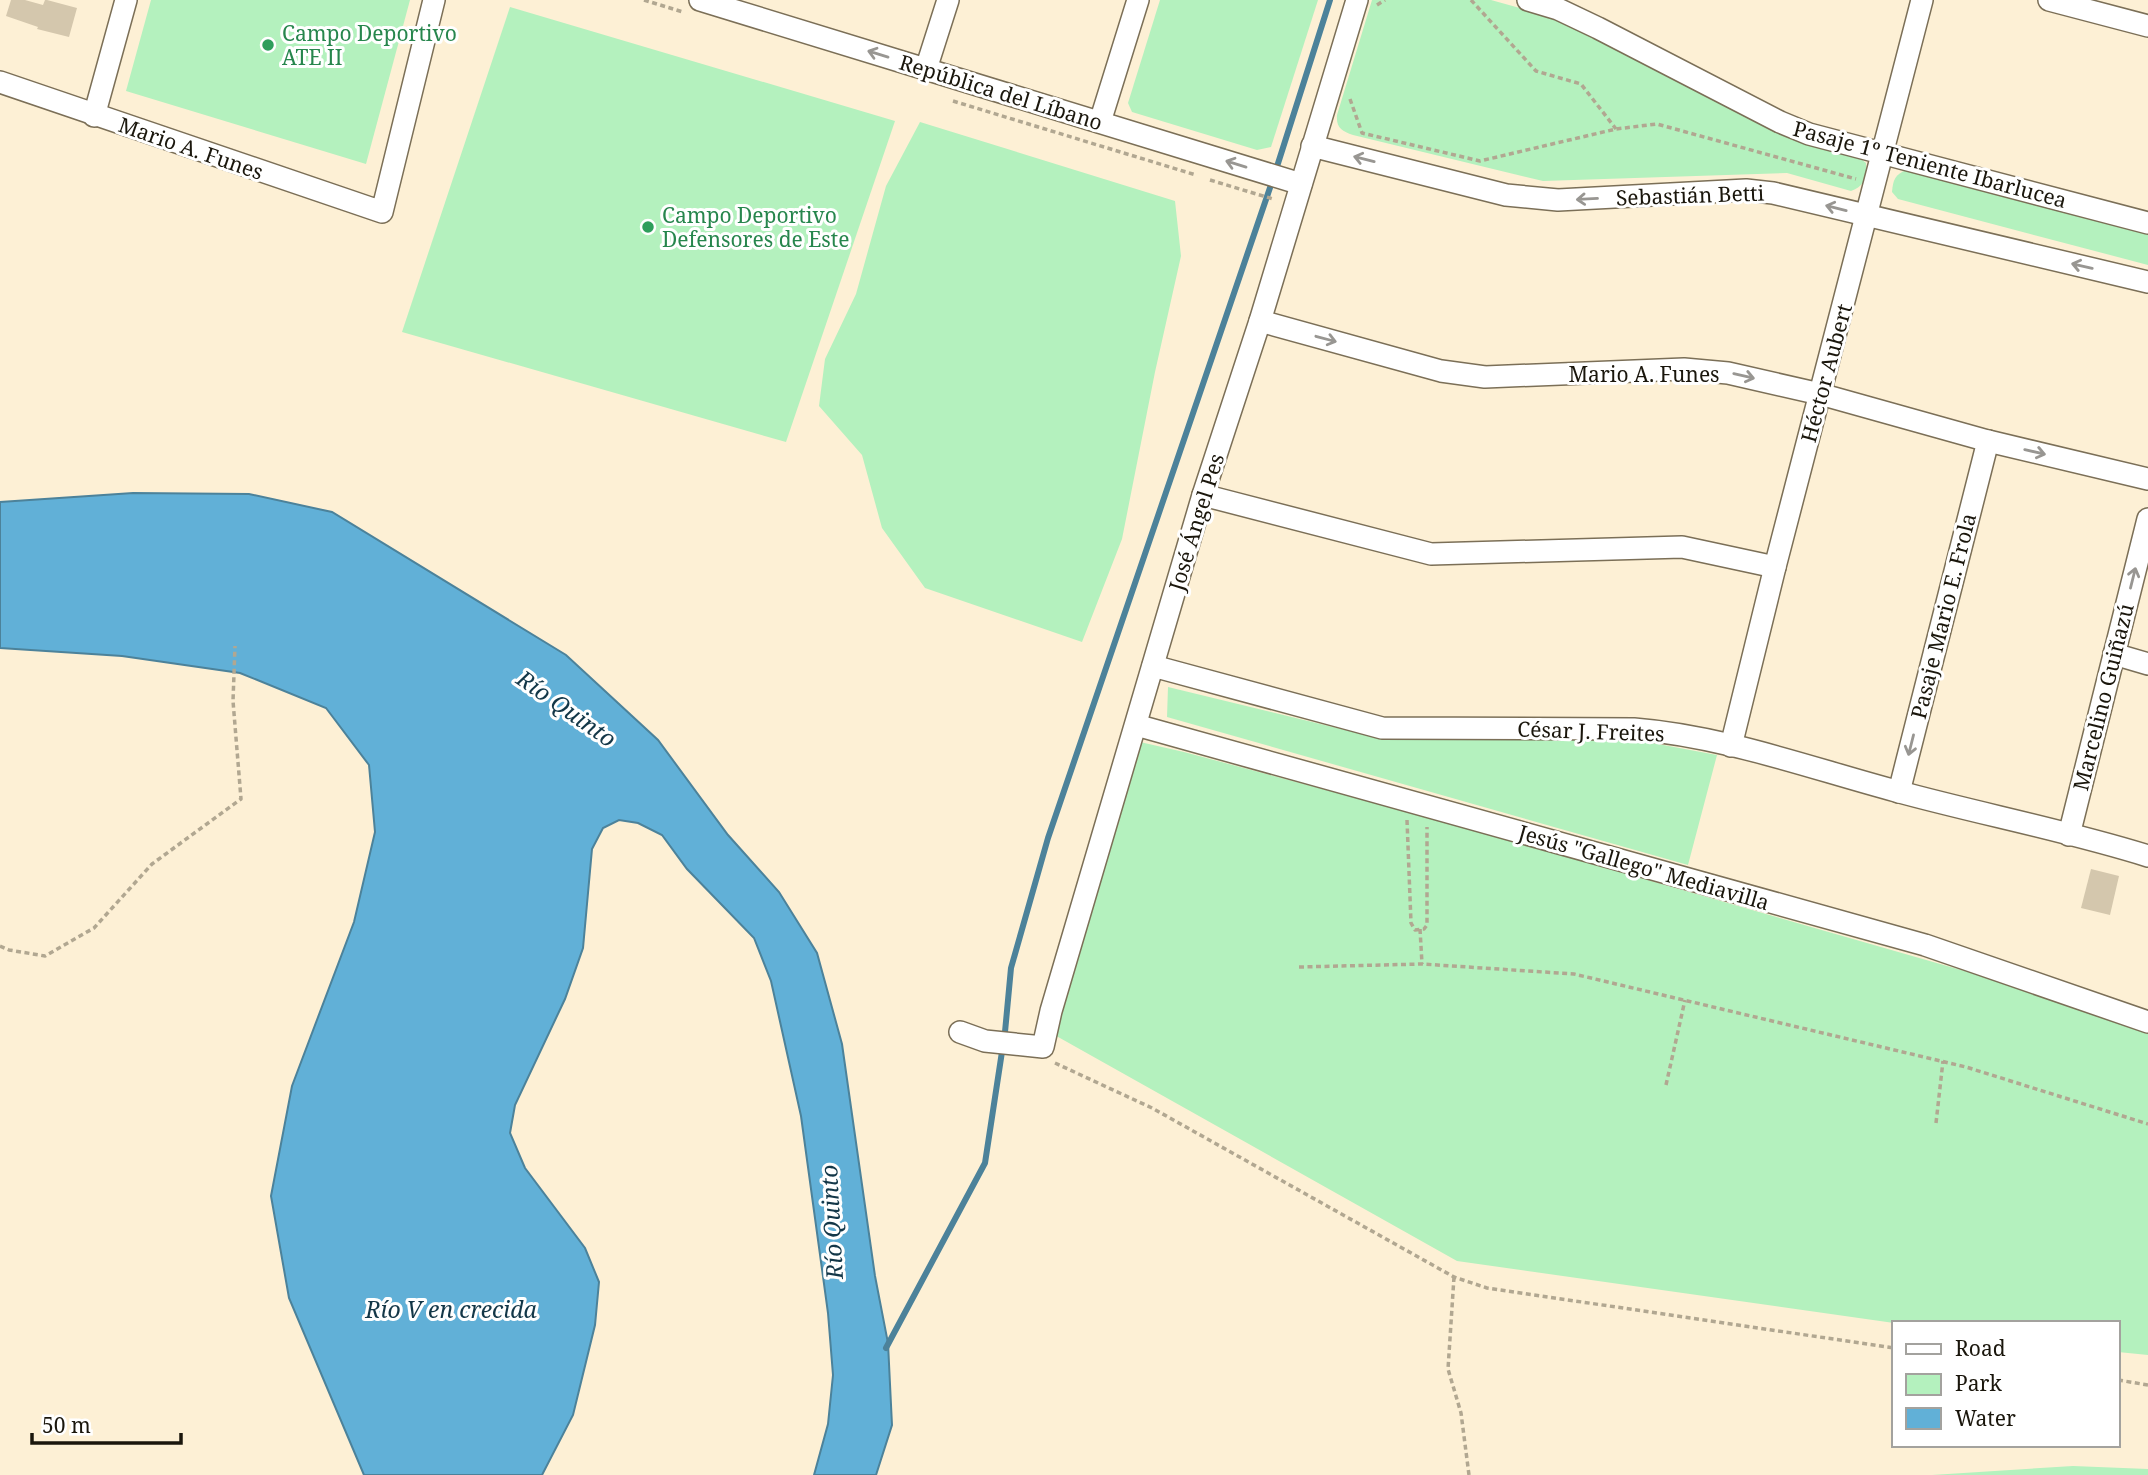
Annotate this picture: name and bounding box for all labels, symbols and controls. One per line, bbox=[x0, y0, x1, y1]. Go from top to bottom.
place label: Campo Deportivo ATE II bbox=[282, 19, 457, 71]
marker: Campo Deportivo ATE II bbox=[260, 37, 276, 53]
one-way arrow bbox=[867, 47, 889, 59]
street label: República del Líbano bbox=[896, 48, 1106, 136]
street label: Mario A. Funes bbox=[115, 110, 267, 186]
street label: Pasaje 1º Teniente Ibarlucea bbox=[1790, 114, 2070, 214]
one-way arrow bbox=[1353, 152, 1376, 165]
one-way arrow bbox=[1225, 156, 1247, 169]
street label: Sebastián Betti bbox=[1615, 178, 1765, 212]
one-way arrow bbox=[1575, 192, 1598, 205]
place label: Campo Deportivo Defensores de Este bbox=[662, 201, 849, 253]
one-way arrow bbox=[1825, 201, 1848, 214]
marker: Campo Deportivo Defensores de Este bbox=[640, 219, 656, 235]
one-way arrow bbox=[2071, 259, 2093, 272]
street label: Héctor Aubert bbox=[1794, 301, 1858, 445]
one-way arrow bbox=[1314, 333, 1336, 346]
street label: Mario A. Funes bbox=[1568, 360, 1720, 388]
one-way arrow bbox=[1732, 370, 1755, 384]
one-way arrow bbox=[2023, 446, 2046, 459]
street label: José Ángel Pes bbox=[1162, 450, 1230, 595]
street label: Pasaje Mario E. Frola bbox=[1904, 510, 1982, 722]
one-way arrow bbox=[2127, 568, 2140, 590]
street label: Marcelino Guiñazú bbox=[2066, 601, 2140, 793]
water label: Río Quinto bbox=[510, 661, 623, 754]
street label: César J. Freites bbox=[1517, 714, 1665, 748]
one-way arrow bbox=[1904, 733, 1917, 755]
street label: Jesús "Gallego" Mediavilla bbox=[1514, 817, 1773, 916]
water label: Río Quinto bbox=[812, 1164, 850, 1281]
water label: Río V en crecida bbox=[364, 1293, 538, 1325]
legend bbox=[1892, 1321, 2120, 1447]
text: Road bbox=[1955, 1334, 2006, 1362]
text: Park bbox=[1955, 1369, 2002, 1397]
scale bar bbox=[32, 1402, 180, 1446]
text: Water bbox=[1955, 1404, 2016, 1432]
text: 50 m bbox=[42, 1411, 91, 1439]

